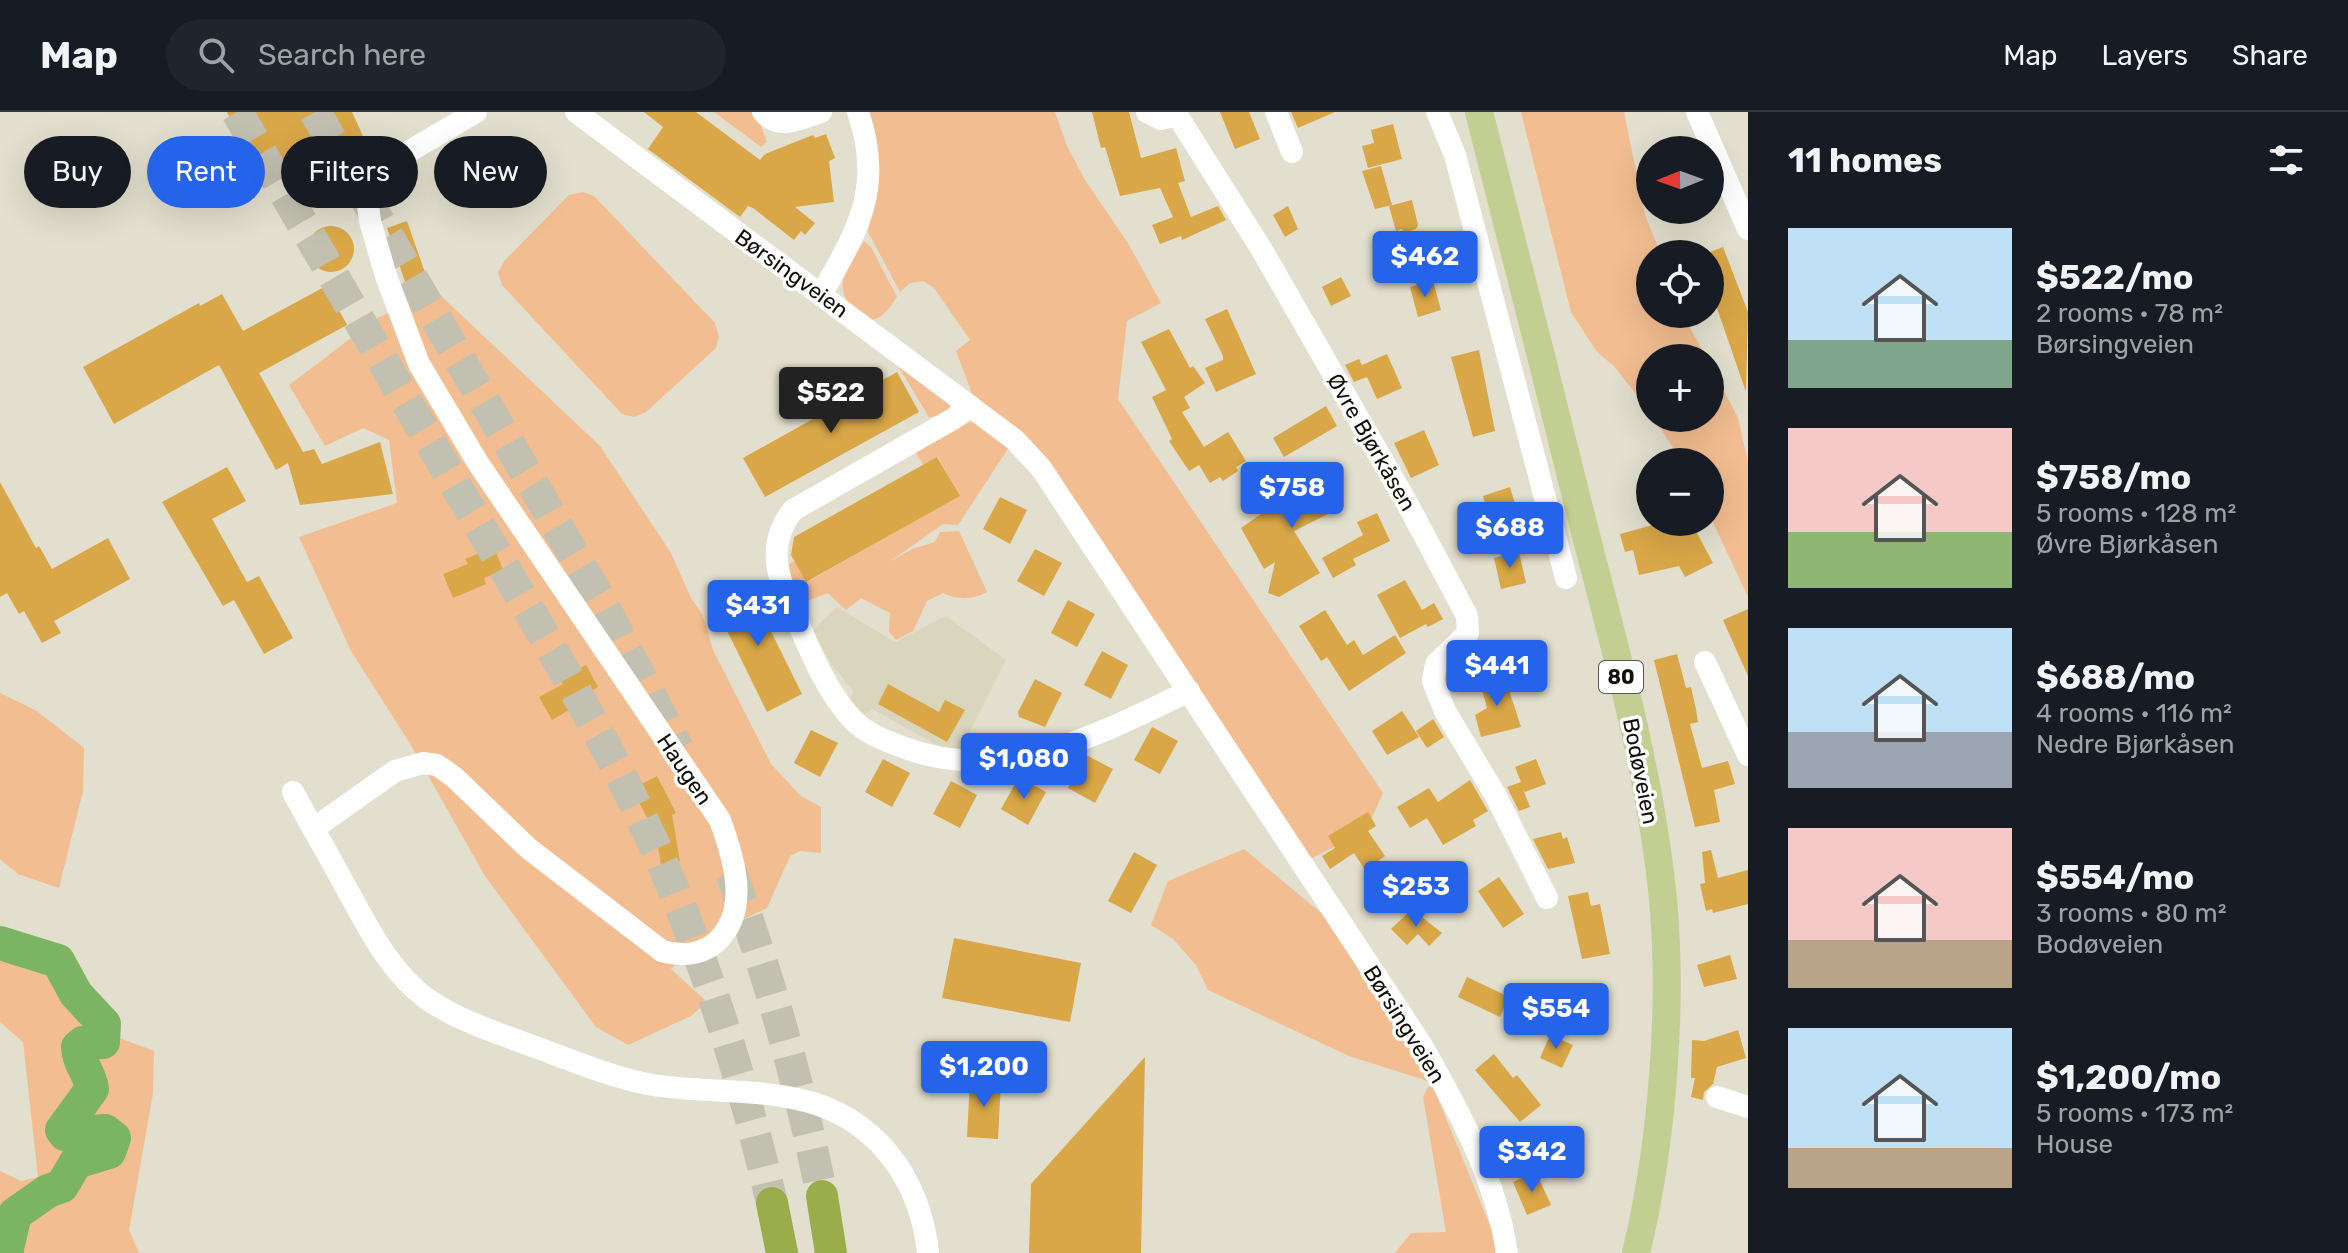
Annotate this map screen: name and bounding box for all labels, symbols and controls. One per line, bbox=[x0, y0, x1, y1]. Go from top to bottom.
search box bbox=[166, 19, 726, 91]
text: Map bbox=[40, 32, 118, 78]
icon: search bbox=[194, 33, 238, 77]
text: Search here bbox=[258, 37, 426, 73]
text: Map bbox=[2003, 39, 2058, 72]
text: Layers bbox=[2102, 39, 2188, 72]
text: Share bbox=[2232, 39, 2308, 72]
chip: Buy bbox=[24, 136, 131, 208]
chip: Rent bbox=[147, 136, 265, 208]
chip: Filters bbox=[281, 136, 418, 208]
chip: New bbox=[434, 136, 547, 208]
north arrow bbox=[1636, 136, 1724, 224]
map controls bbox=[1636, 136, 1724, 536]
icon: filters bbox=[2264, 138, 2308, 182]
text: 11 homes bbox=[1788, 140, 1942, 181]
street label: Børsingveien bbox=[730, 223, 854, 324]
pin: $462 bbox=[1378, 231, 1472, 299]
button: locate bbox=[1636, 240, 1724, 328]
text: $462 bbox=[1391, 241, 1459, 272]
text: $522/mo bbox=[2036, 257, 2194, 298]
icon: home bbox=[1852, 260, 1948, 356]
text: 2 rooms · 78 m² bbox=[2036, 298, 2223, 329]
text: Børsingveien bbox=[2036, 329, 2194, 360]
button: + bbox=[1636, 344, 1724, 432]
pin: $522 bbox=[784, 367, 878, 435]
street label: Øvre Bjørkåsen bbox=[1321, 369, 1422, 516]
text: $522 bbox=[797, 377, 865, 408]
button: − bbox=[1636, 448, 1724, 536]
text: $758/mo bbox=[2036, 457, 2191, 498]
icon: home bbox=[1852, 460, 1948, 556]
pin: $758 bbox=[1245, 462, 1339, 530]
text: $758 bbox=[1259, 472, 1325, 503]
text: 5 rooms · 128 m² bbox=[2036, 498, 2236, 529]
pin: $688 bbox=[1463, 502, 1557, 570]
text: $688 bbox=[1475, 512, 1545, 543]
text: Øvre Bjørkåsen bbox=[2036, 529, 2218, 560]
pin: $431 bbox=[711, 580, 805, 648]
text: $431 bbox=[726, 590, 790, 621]
pin: $441 bbox=[1450, 640, 1544, 708]
text: $441 bbox=[1464, 650, 1530, 681]
text: $688/mo bbox=[2036, 657, 2195, 698]
icon: home bbox=[1852, 660, 1948, 756]
road number: 80 bbox=[1599, 661, 1643, 693]
text: 4 rooms · 116 m² bbox=[2036, 698, 2232, 729]
street label: Bodøveien bbox=[1617, 716, 1664, 827]
street label: Haugen bbox=[651, 729, 718, 810]
text: Nedre Bjørkåsen bbox=[2036, 729, 2235, 760]
pin: $1,080 bbox=[959, 733, 1089, 801]
text: $1,080 bbox=[979, 743, 1069, 774]
text: $554/mo bbox=[2036, 857, 2194, 898]
icon: home bbox=[1852, 860, 1948, 956]
pin: $253 bbox=[1369, 861, 1463, 929]
text: $253 bbox=[1382, 871, 1450, 902]
text: 3 rooms · 80 m² bbox=[2036, 898, 2227, 929]
text: Bodøveien bbox=[2036, 929, 2163, 960]
street label: Børsingveien bbox=[1358, 960, 1451, 1088]
pin: $554 bbox=[1509, 983, 1603, 1051]
text: $554 bbox=[1522, 993, 1590, 1024]
pin: $1,200 bbox=[919, 1041, 1049, 1109]
text: $1,200 bbox=[939, 1051, 1029, 1082]
text: $1,200/mo bbox=[2036, 1057, 2221, 1098]
icon: home bbox=[1852, 1060, 1948, 1156]
text: 5 rooms · 173 m² bbox=[2036, 1098, 2233, 1129]
pin: $342 bbox=[1485, 1126, 1579, 1194]
text: House bbox=[2036, 1129, 2113, 1160]
text: $342 bbox=[1497, 1136, 1567, 1167]

